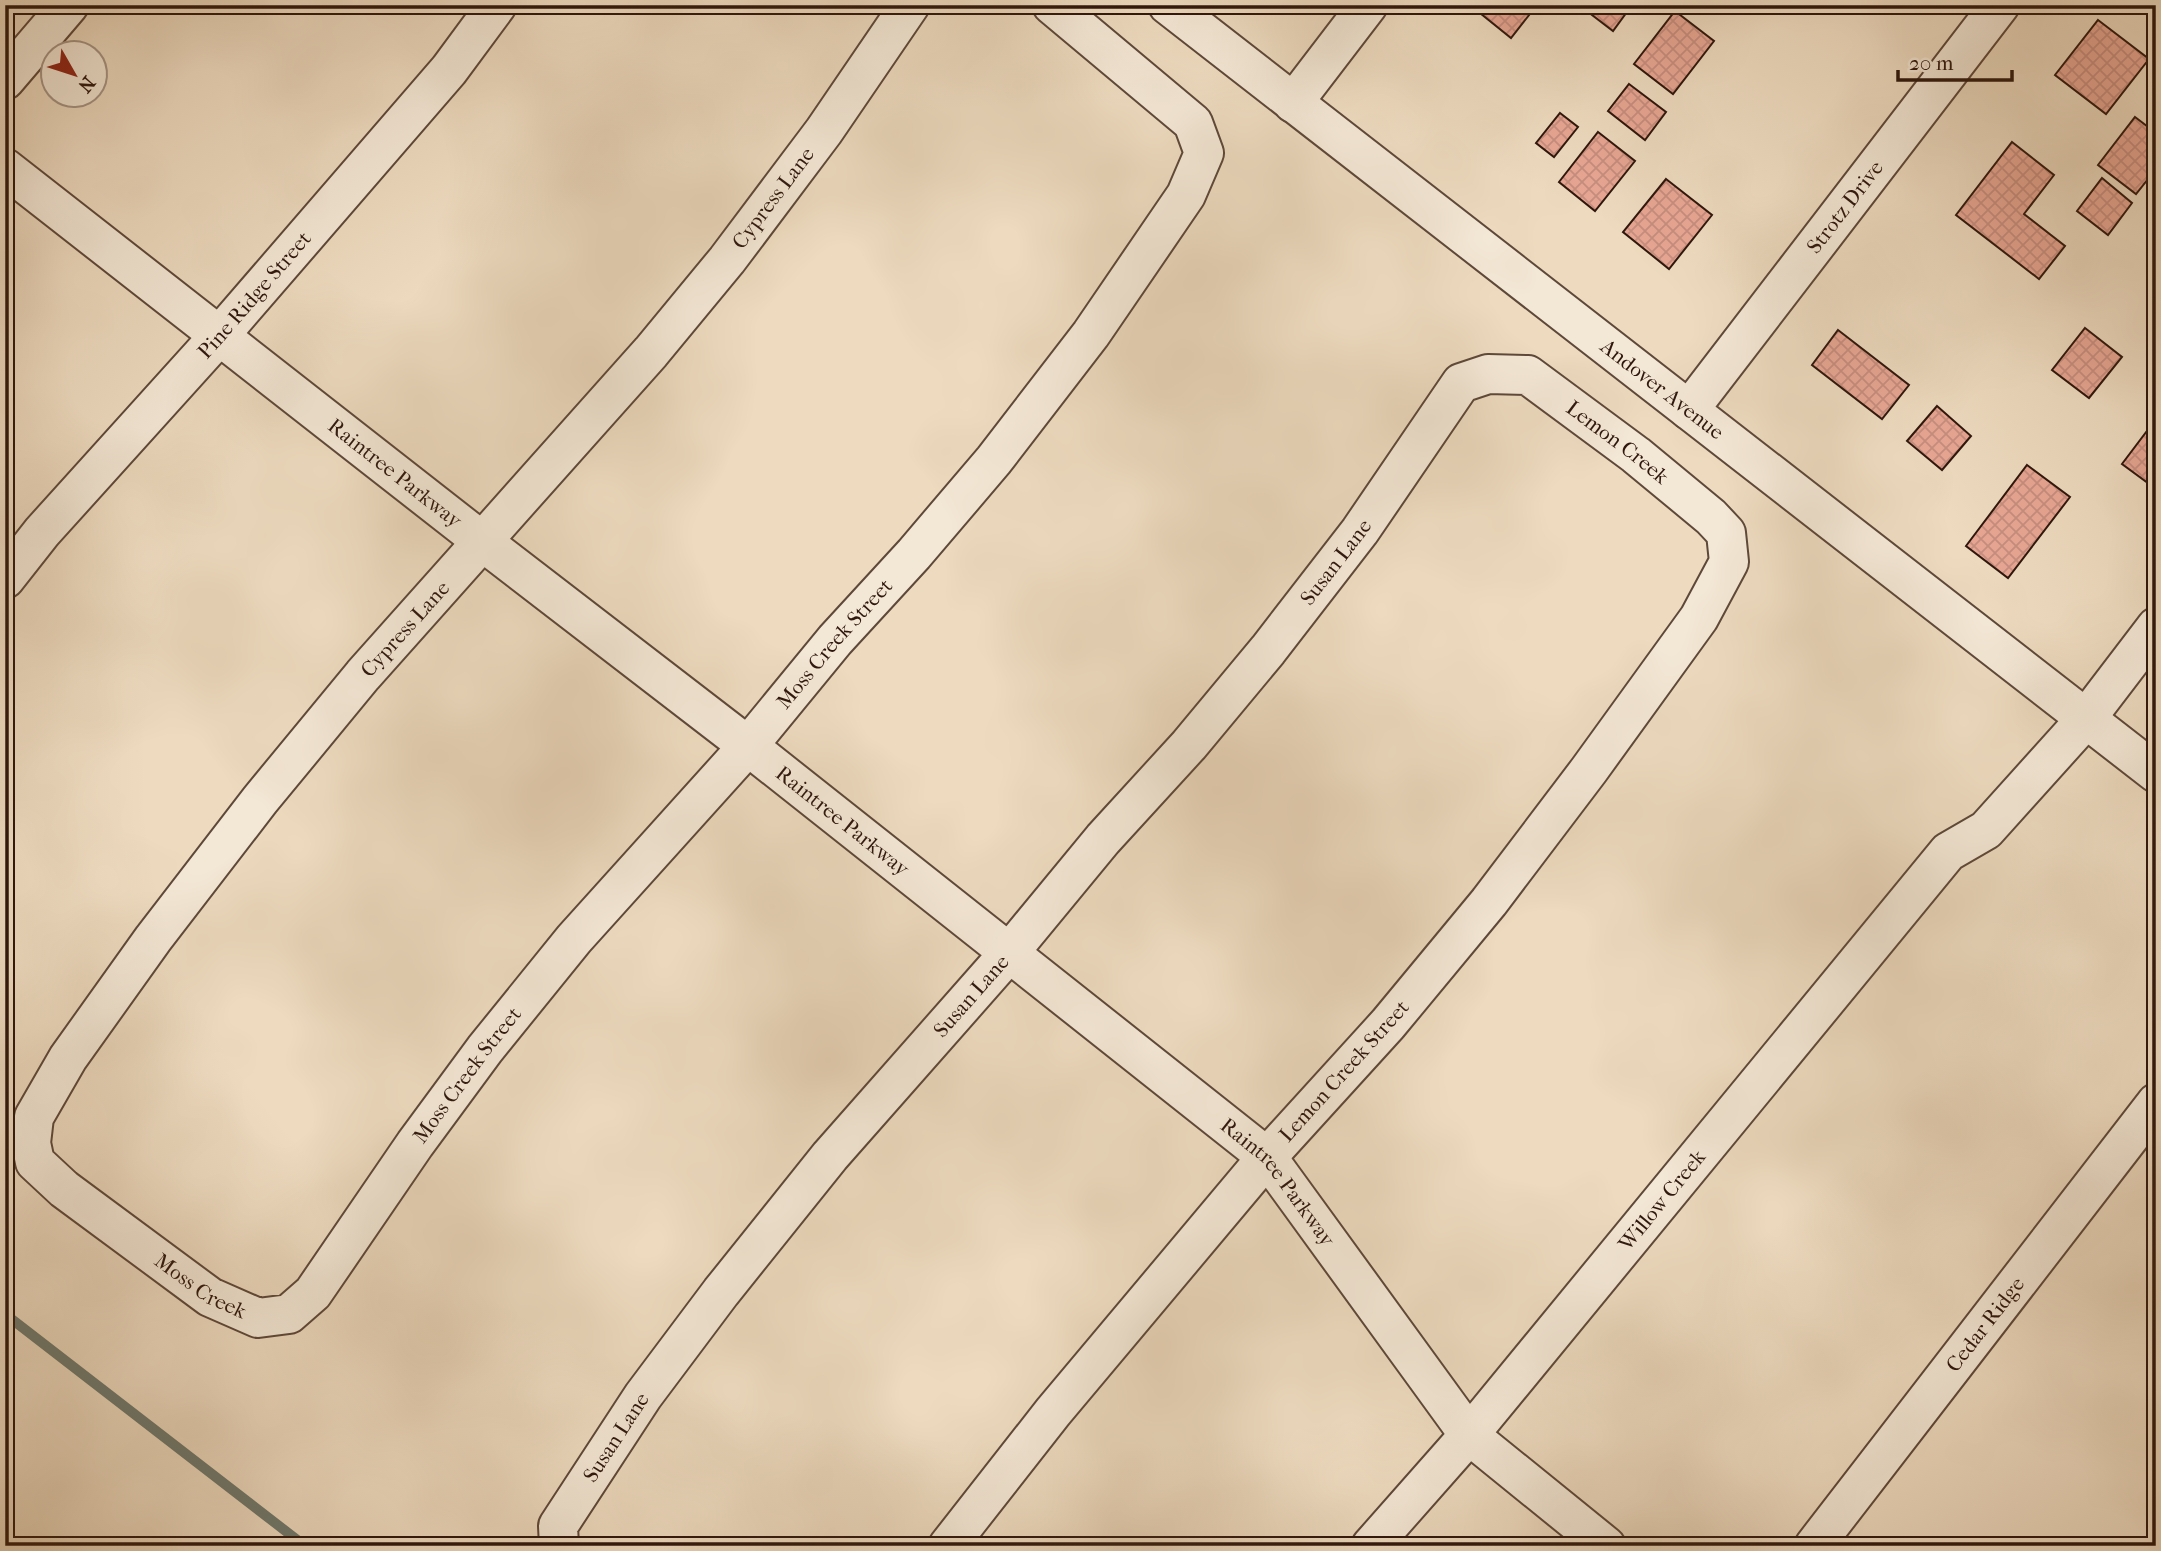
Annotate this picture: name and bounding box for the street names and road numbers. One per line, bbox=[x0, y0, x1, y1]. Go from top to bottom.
street label: Cypress Lane bbox=[727, 143, 819, 253]
street label: Strotz Drive bbox=[1802, 156, 1888, 258]
street label: Pine Ridge Street bbox=[193, 226, 316, 363]
street label: Andover Avenue bbox=[1595, 333, 1729, 444]
street label: Lemon Creek bbox=[1562, 396, 1674, 489]
street label: Raintree Parkway bbox=[323, 413, 467, 533]
street label: Susan Lane bbox=[1295, 515, 1376, 610]
street label: Moss Creek Street bbox=[772, 573, 898, 713]
street label: Cypress Lane bbox=[356, 576, 454, 682]
street label: Raintree Parkway bbox=[771, 761, 915, 881]
street label: Susan Lane bbox=[928, 950, 1014, 1042]
street label: Lemon Creek Street bbox=[1274, 995, 1414, 1147]
street label: Moss Creek Street bbox=[408, 1002, 526, 1148]
street label: Raintree Parkway bbox=[1216, 1113, 1340, 1251]
street label: Willow Creek bbox=[1613, 1145, 1710, 1256]
street label: Moss Creek bbox=[150, 1248, 250, 1323]
street label: Cedar Ridge bbox=[1941, 1272, 2029, 1377]
street label: Susan Lane bbox=[578, 1388, 654, 1486]

